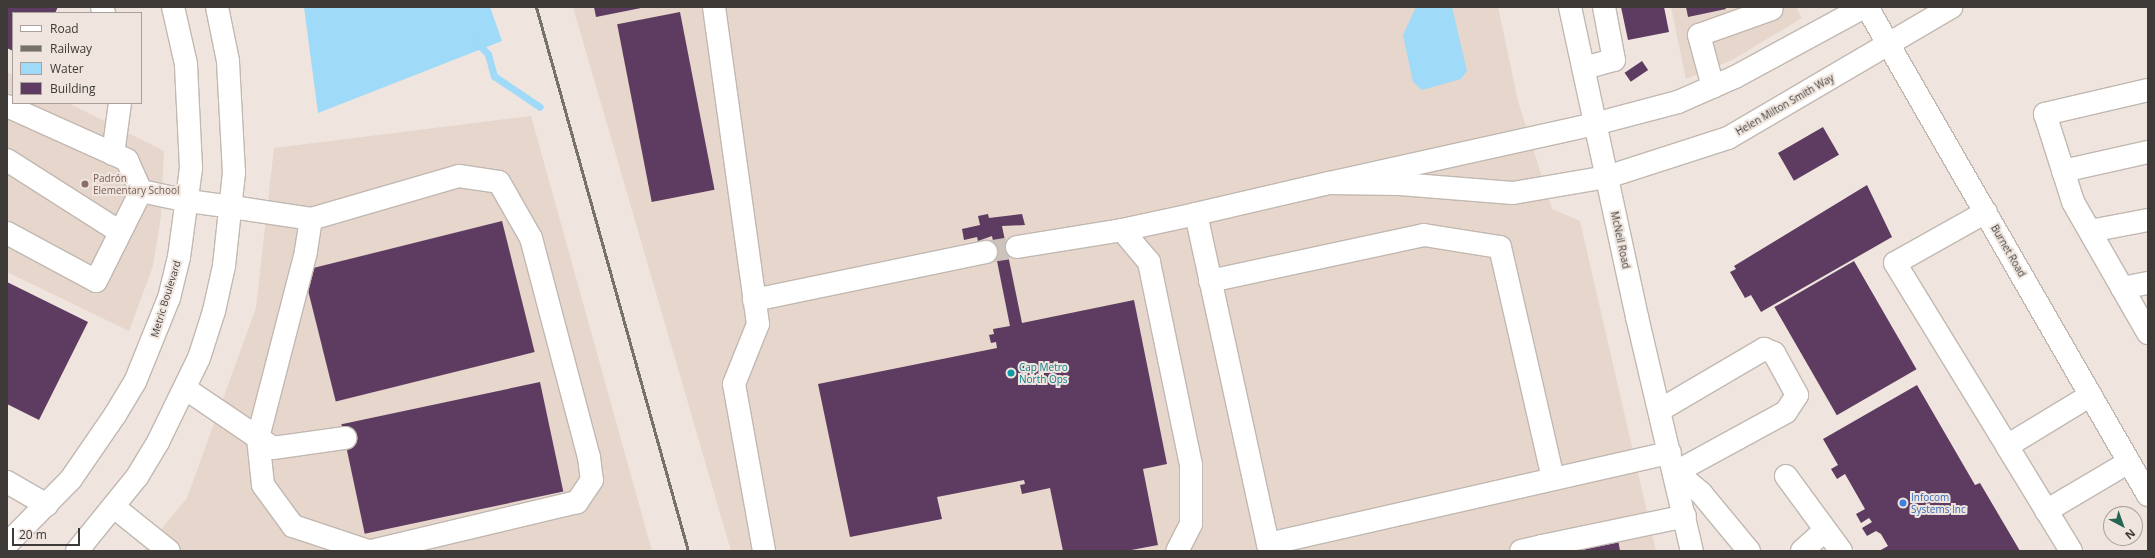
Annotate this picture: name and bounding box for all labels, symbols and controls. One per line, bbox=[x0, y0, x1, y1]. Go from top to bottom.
legend bbox=[12, 12, 142, 104]
text: Road bbox=[50, 20, 79, 37]
text: Railway bbox=[50, 40, 92, 57]
text: Water bbox=[50, 60, 84, 77]
street label: Helen Milton Smith Way bbox=[1734, 72, 1836, 138]
text: Building bbox=[50, 80, 95, 97]
place label: Padrón Elementary School bbox=[93, 172, 179, 196]
marker: Padrón Elementary School bbox=[80, 179, 90, 189]
street label: McNeil Road bbox=[1608, 210, 1632, 270]
street label: Burnet Road bbox=[1988, 223, 2028, 279]
street label: Metric Boulevard bbox=[149, 259, 183, 339]
place label: Cap Metro North Ops bbox=[1019, 361, 1068, 384]
marker: Cap Metro North Ops bbox=[1006, 368, 1016, 378]
place label: Infocom Systems Inc bbox=[1911, 491, 1966, 514]
marker: Infocom Systems Inc bbox=[1898, 498, 1908, 508]
north arrow bbox=[2103, 506, 2143, 546]
scale bar bbox=[14, 520, 82, 546]
text: 20 m bbox=[19, 526, 47, 543]
text: N bbox=[2122, 526, 2139, 543]

